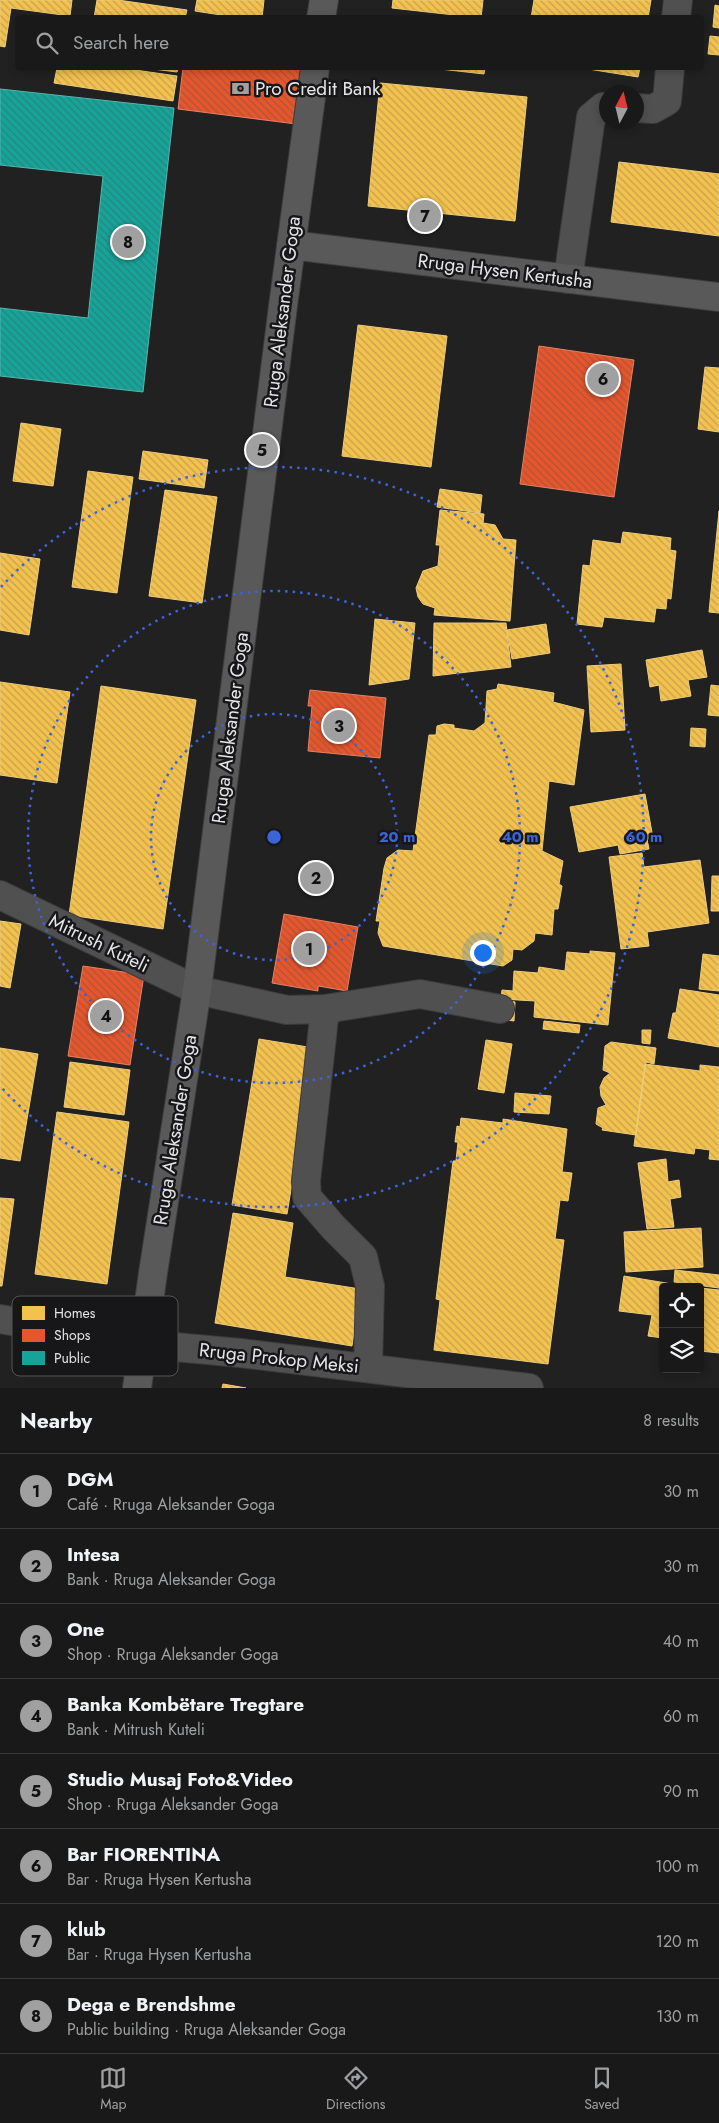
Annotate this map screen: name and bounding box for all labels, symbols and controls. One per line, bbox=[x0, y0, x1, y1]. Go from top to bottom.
search box bbox=[15, 15, 704, 70]
icon: search bbox=[33, 29, 61, 57]
text: Search here bbox=[73, 29, 169, 56]
place label: Pro Credit Bank bbox=[255, 75, 381, 102]
bank icon: Pro Credit Bank bbox=[231, 78, 251, 98]
north arrow bbox=[599, 85, 644, 130]
pin: 7 bbox=[409, 197, 441, 235]
street label: Rruga Aleksander Goga bbox=[257, 215, 307, 409]
pin: 8 bbox=[112, 223, 144, 261]
street label: Rruga Hysen Kertusha bbox=[416, 247, 594, 295]
pin: 6 bbox=[587, 360, 619, 398]
pin: 5 bbox=[246, 431, 278, 469]
street label: Rruga Aleksander Goga bbox=[205, 631, 255, 825]
pin: 3 bbox=[323, 707, 355, 745]
text: 20 m bbox=[379, 826, 415, 848]
text: 40 m bbox=[501, 826, 539, 848]
text: 60 m bbox=[626, 826, 662, 848]
centre of rings bbox=[265, 828, 283, 846]
pin: 2 bbox=[300, 859, 332, 897]
street label: Mitrush Kuteli bbox=[44, 907, 154, 979]
pin: 1 bbox=[293, 930, 325, 968]
your location bbox=[470, 940, 496, 966]
pin: 4 bbox=[90, 997, 122, 1035]
street label: Rruga Aleksander Goga bbox=[147, 1033, 203, 1227]
map controls bbox=[659, 1283, 704, 1373]
button: locate bbox=[659, 1283, 704, 1328]
legend bbox=[12, 1296, 178, 1376]
text: Homes bbox=[54, 1303, 96, 1323]
text: Shops bbox=[54, 1325, 91, 1345]
button: layers bbox=[659, 1328, 704, 1373]
street label: Rruga Prokop Meksi bbox=[198, 1336, 360, 1380]
text: Public bbox=[54, 1348, 90, 1368]
text: Nearby bbox=[20, 1406, 92, 1436]
text: 8 results bbox=[643, 1409, 699, 1432]
text: DGM bbox=[67, 1466, 113, 1493]
text: 1 bbox=[32, 1480, 40, 1503]
text: 30 m bbox=[663, 1480, 699, 1503]
text: Café · Rruga Aleksander Goga bbox=[67, 1493, 275, 1516]
text: Intesa bbox=[67, 1541, 120, 1568]
text: 2 bbox=[31, 1555, 41, 1578]
text: 30 m bbox=[663, 1555, 699, 1578]
text: Bank · Rruga Aleksander Goga bbox=[67, 1568, 276, 1591]
text: One bbox=[67, 1616, 104, 1643]
text: 3 bbox=[31, 1630, 41, 1653]
text: 40 m bbox=[663, 1630, 699, 1653]
text: Shop · Rruga Aleksander Goga bbox=[67, 1643, 279, 1666]
text: Banka Kombëtare Tregtare bbox=[67, 1691, 304, 1718]
text: 4 bbox=[30, 1705, 42, 1728]
text: 60 m bbox=[663, 1705, 699, 1728]
text: Bank · Mitrush Kuteli bbox=[67, 1718, 205, 1741]
text: Studio Musaj Foto&Video bbox=[67, 1766, 293, 1793]
text: 5 bbox=[31, 1780, 41, 1803]
text: 90 m bbox=[663, 1780, 699, 1803]
text: Shop · Rruga Aleksander Goga bbox=[67, 1793, 279, 1816]
text: Bar FIORENTINA bbox=[67, 1841, 220, 1868]
text: 6 bbox=[31, 1855, 41, 1878]
text: 100 m bbox=[655, 1855, 699, 1878]
text: Bar · Rruga Hysen Kertusha bbox=[67, 1868, 251, 1891]
text: klub bbox=[67, 1916, 106, 1943]
text: 7 bbox=[31, 1930, 41, 1953]
text: 120 m bbox=[656, 1930, 699, 1953]
text: Bar · Rruga Hysen Kertusha bbox=[67, 1943, 251, 1966]
text: Dega e Brendshme bbox=[67, 1991, 236, 2018]
text: 8 bbox=[31, 2005, 41, 2028]
text: 130 m bbox=[656, 2005, 699, 2028]
text: Public building · Rruga Aleksander Goga bbox=[67, 2018, 346, 2041]
tab: Map bbox=[99, 2064, 127, 2114]
tab: Directions bbox=[326, 2064, 385, 2114]
tab: Saved bbox=[584, 2064, 620, 2114]

